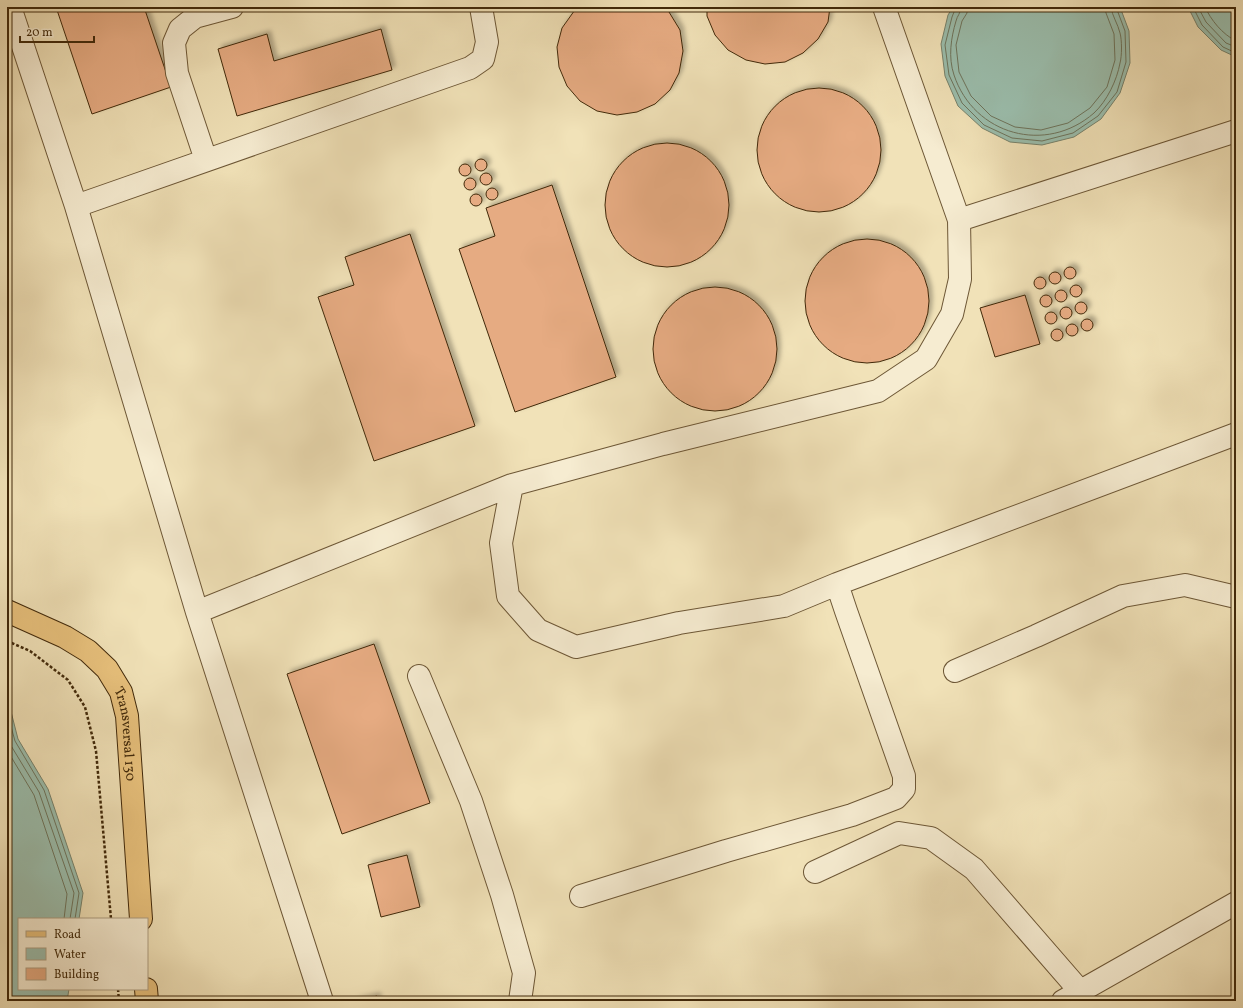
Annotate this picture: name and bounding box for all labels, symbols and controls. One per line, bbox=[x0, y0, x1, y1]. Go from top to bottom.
scale bar bbox=[20, 18, 94, 44]
text: 20 m bbox=[26, 25, 53, 41]
street label: Transversal 130 bbox=[109, 683, 139, 782]
legend bbox=[18, 918, 148, 990]
text: Road bbox=[54, 927, 81, 943]
text: Water bbox=[54, 947, 86, 963]
text: Building bbox=[54, 967, 99, 983]

